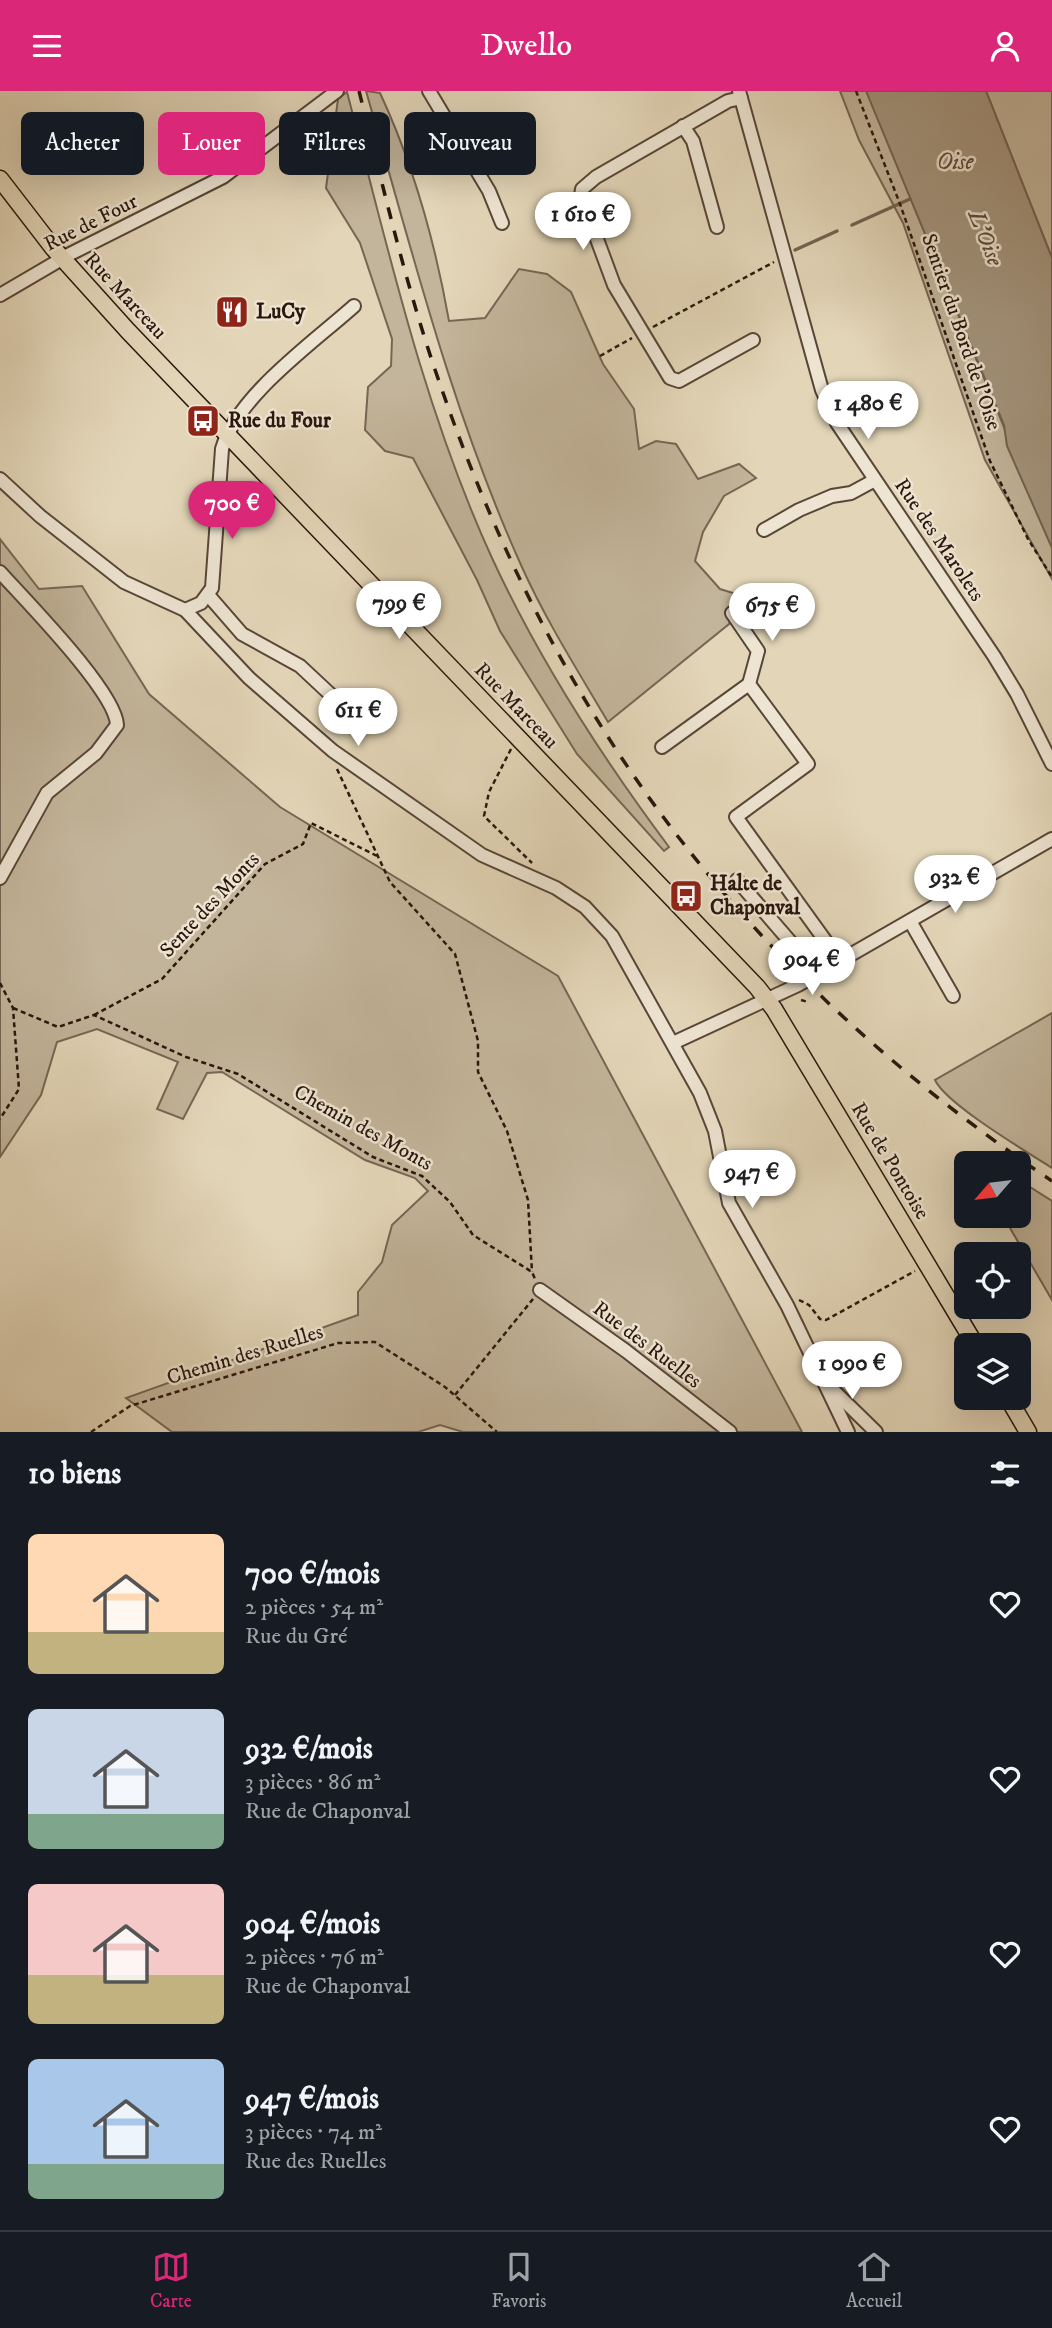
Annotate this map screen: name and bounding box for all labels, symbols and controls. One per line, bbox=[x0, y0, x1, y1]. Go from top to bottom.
text: Dwello bbox=[480, 26, 572, 66]
icon: menu bbox=[28, 27, 66, 65]
icon: person bbox=[986, 27, 1024, 65]
chip: Acheter bbox=[21, 112, 144, 175]
chip: Louer bbox=[158, 112, 265, 175]
chip: Filtres bbox=[279, 112, 390, 175]
chip: Nouveau bbox=[404, 112, 536, 175]
water label: Oise bbox=[937, 148, 975, 177]
street label: Rue de Four bbox=[40, 188, 142, 258]
pin: 1 610 € bbox=[518, 193, 648, 252]
text: 1 610 € bbox=[551, 200, 615, 229]
water label: L'Oise bbox=[960, 204, 1010, 271]
street label: Sentier du Bord de l'Oise bbox=[915, 230, 1007, 434]
street label: Rue Marceau bbox=[78, 247, 172, 345]
restaurant icon: LuCy bbox=[213, 293, 251, 331]
place label: LuCy bbox=[256, 299, 306, 325]
pin: 1 480 € bbox=[803, 381, 933, 441]
text: 1 480 € bbox=[834, 389, 902, 418]
bus stop icon: Rue du Four bbox=[184, 402, 222, 440]
place label: Rue du Four bbox=[228, 408, 332, 434]
street label: Rue des Marolets bbox=[888, 474, 990, 606]
pin: 700 € bbox=[183, 482, 281, 541]
text: 700 € bbox=[204, 489, 260, 518]
pin: 799 € bbox=[350, 581, 448, 641]
pin: 675 € bbox=[723, 583, 821, 643]
text: 799 € bbox=[372, 589, 426, 618]
text: 675 € bbox=[745, 591, 799, 620]
street label: Rue Marceau bbox=[468, 657, 564, 755]
pin: 611 € bbox=[309, 689, 407, 748]
text: 611 € bbox=[334, 696, 382, 725]
street label: Sente des Monts bbox=[154, 847, 266, 963]
pin: 932 € bbox=[906, 855, 1004, 915]
text: 932 € bbox=[930, 863, 980, 892]
place label: Halte de Chaponval bbox=[710, 871, 801, 921]
bus stop icon: Halte de Chaponval bbox=[667, 877, 705, 915]
pin: 904 € bbox=[763, 937, 861, 997]
text: 904 € bbox=[784, 945, 840, 974]
street label: Chemin des Monts bbox=[289, 1079, 437, 1177]
street label: Rue de Pontoise bbox=[845, 1098, 935, 1224]
pin: 947 € bbox=[703, 1151, 801, 1210]
north arrow bbox=[954, 1151, 1031, 1229]
map controls bbox=[954, 1151, 1031, 1410]
text: 947 € bbox=[725, 1158, 779, 1187]
button: locate bbox=[954, 1242, 1031, 1319]
street label: Rue des Ruelles bbox=[588, 1296, 706, 1394]
street label: Chemin des Ruelles bbox=[164, 1319, 326, 1391]
button: layers bbox=[954, 1333, 1031, 1410]
pin: 1 090 € bbox=[787, 1341, 917, 1401]
text: 1 090 € bbox=[818, 1349, 886, 1378]
icon: filters bbox=[986, 1455, 1024, 1493]
text: 10 biens bbox=[28, 1456, 121, 1493]
text: 700 €/mois bbox=[245, 1556, 380, 1593]
icon: home bbox=[84, 1562, 168, 1646]
icon: heart bbox=[986, 1585, 1024, 1623]
text: 2 pièces · 54 m² bbox=[245, 1593, 383, 1622]
text: Rue du Gré bbox=[245, 1622, 348, 1651]
text: 932 €/mois bbox=[245, 1731, 373, 1768]
icon: home bbox=[84, 1737, 168, 1821]
icon: heart bbox=[986, 1760, 1024, 1798]
text: 3 pièces · 86 m² bbox=[245, 1768, 380, 1797]
text: Rue de Chaponval bbox=[245, 1797, 410, 1826]
text: 904 €/mois bbox=[245, 1906, 380, 1943]
icon: home bbox=[84, 1912, 168, 1996]
icon: heart bbox=[986, 1935, 1024, 1973]
text: 2 pièces · 76 m² bbox=[245, 1943, 384, 1972]
text: Rue de Chaponval bbox=[245, 1972, 410, 2001]
text: 947 €/mois bbox=[245, 2081, 379, 2118]
icon: home bbox=[84, 2087, 168, 2171]
icon: heart bbox=[986, 2110, 1024, 2148]
text: 3 pièces · 74 m² bbox=[245, 2118, 382, 2147]
text: Rue des Ruelles bbox=[245, 2147, 386, 2176]
tab: Carte bbox=[150, 2248, 192, 2313]
tab: Favoris bbox=[491, 2248, 546, 2313]
tab: Accueil bbox=[846, 2248, 902, 2313]

